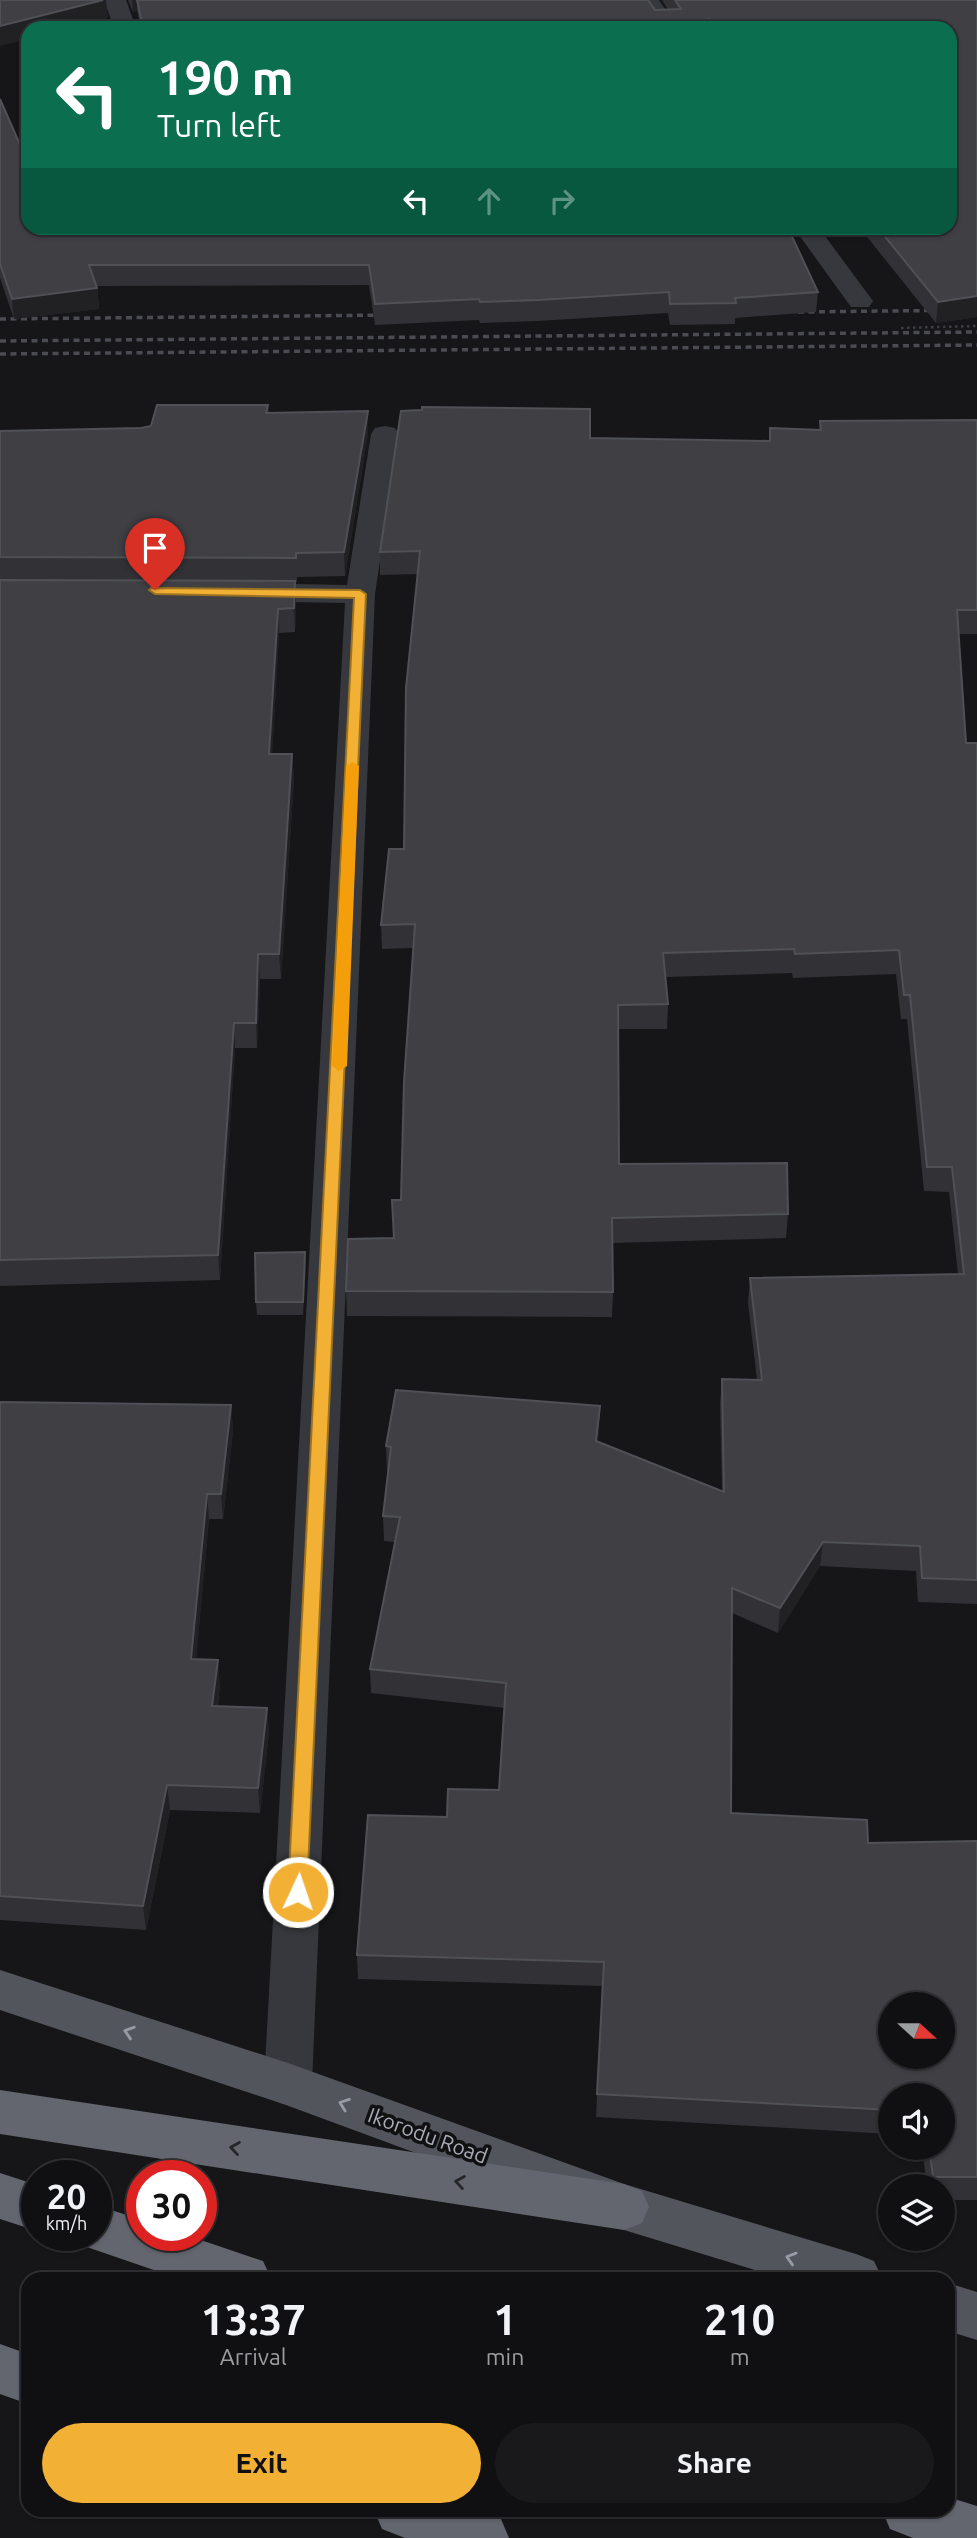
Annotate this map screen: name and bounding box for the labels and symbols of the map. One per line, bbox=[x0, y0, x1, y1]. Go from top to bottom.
pin bbox=[125, 518, 185, 590]
position arrow bbox=[261, 1855, 335, 1929]
north arrow bbox=[878, 1992, 956, 2068]
one-way arrow bbox=[123, 2026, 135, 2040]
one-way arrow bbox=[339, 2098, 351, 2112]
street label: Ikorodu Road bbox=[365, 2102, 491, 2168]
one-way arrow bbox=[229, 2140, 241, 2155]
speed limit sign: 30 bbox=[126, 2160, 217, 2251]
one-way arrow bbox=[454, 2175, 466, 2190]
one-way arrow bbox=[785, 2252, 797, 2267]

